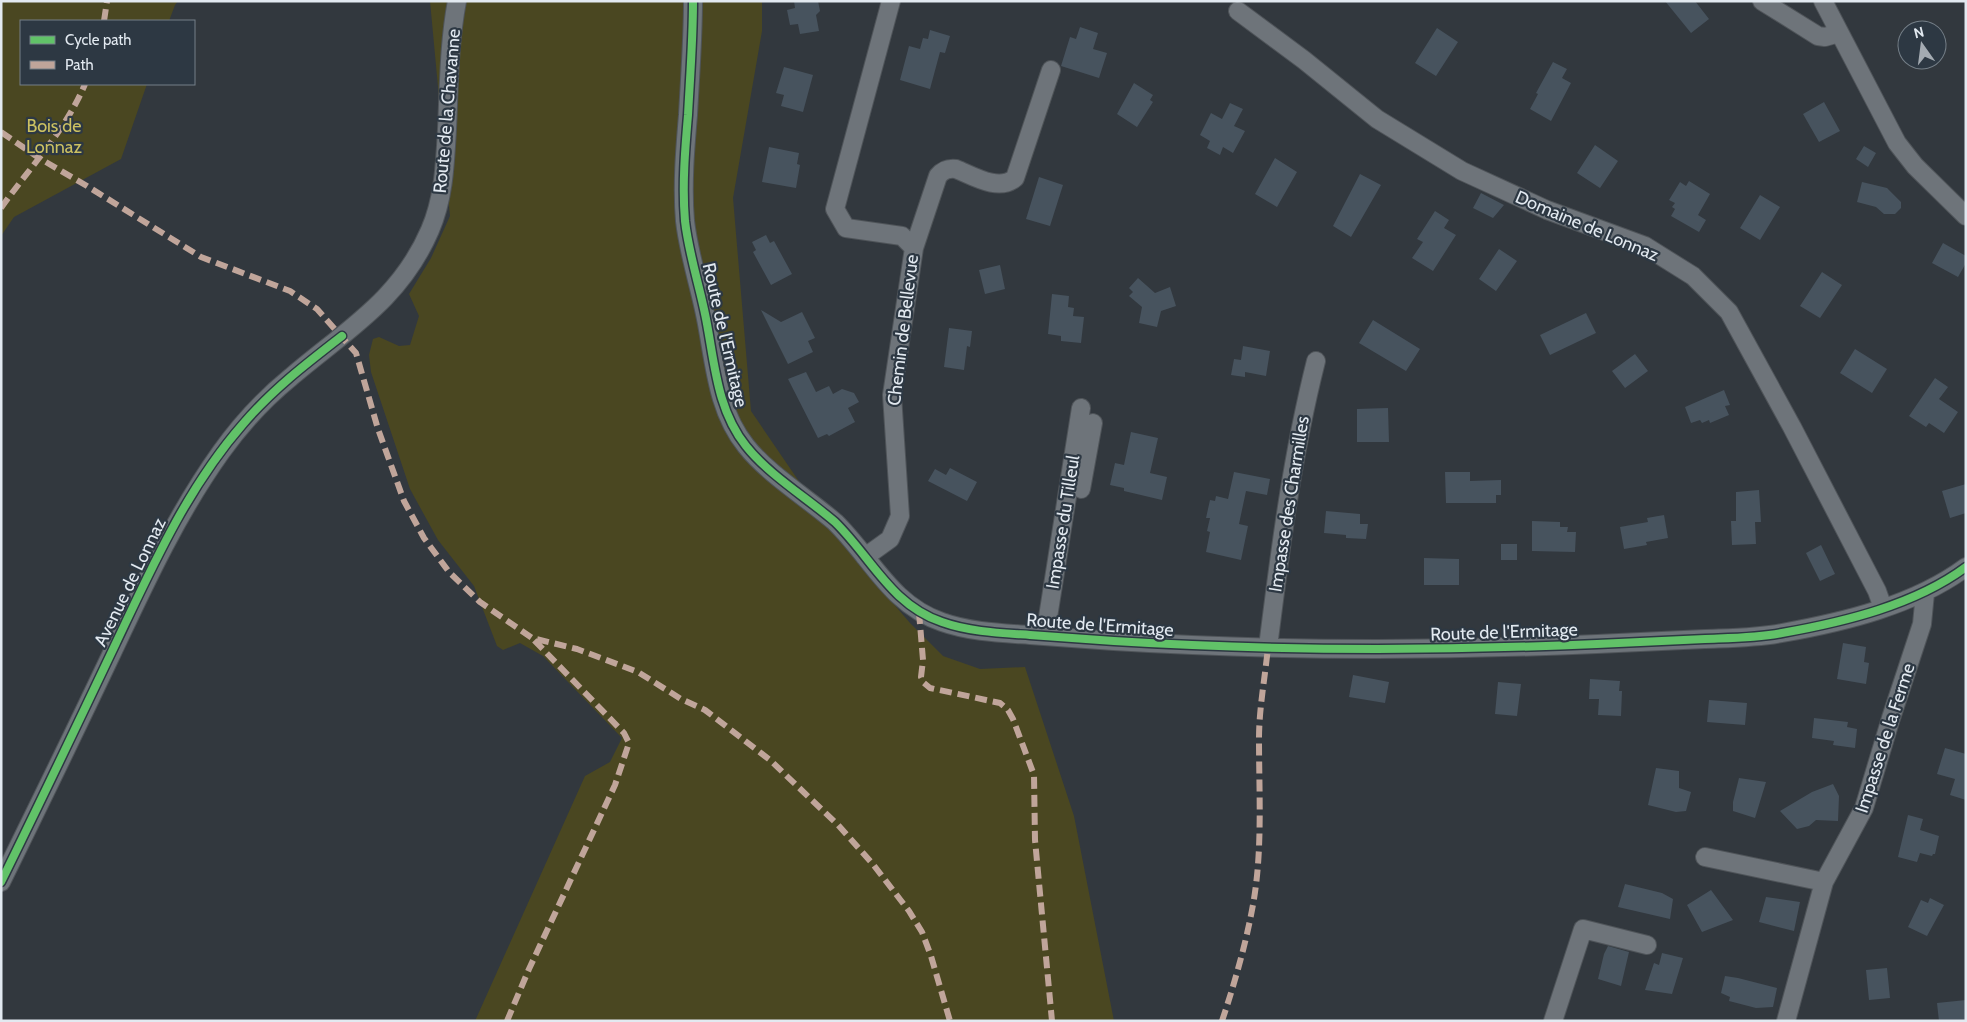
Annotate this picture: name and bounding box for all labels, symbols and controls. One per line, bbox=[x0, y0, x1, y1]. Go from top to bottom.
legend bbox=[20, 20, 195, 85]
north arrow bbox=[1897, 20, 1947, 70]
text: N bbox=[1912, 22, 1926, 42]
street label: Route de la Chavanne bbox=[429, 28, 465, 194]
text: Cycle path bbox=[65, 31, 131, 49]
text: Path bbox=[65, 56, 94, 74]
park label: Bois de Lonnaz bbox=[26, 115, 83, 158]
street label: Domaine de Lonnaz bbox=[1512, 186, 1663, 266]
street label: Chemin de Bellevue bbox=[883, 253, 923, 407]
street label: Route de l'Ermitage bbox=[698, 261, 752, 409]
street label: Impasse des Charmilles bbox=[1264, 415, 1314, 593]
street label: Impasse du Tilleul bbox=[1042, 453, 1085, 590]
street label: Avenue de Lonnaz bbox=[89, 514, 171, 650]
street label: Route de l'Ermitage bbox=[1026, 609, 1174, 641]
street label: Route de l'Ermitage bbox=[1430, 618, 1578, 646]
street label: Impasse de la Ferme bbox=[1850, 661, 1920, 815]

